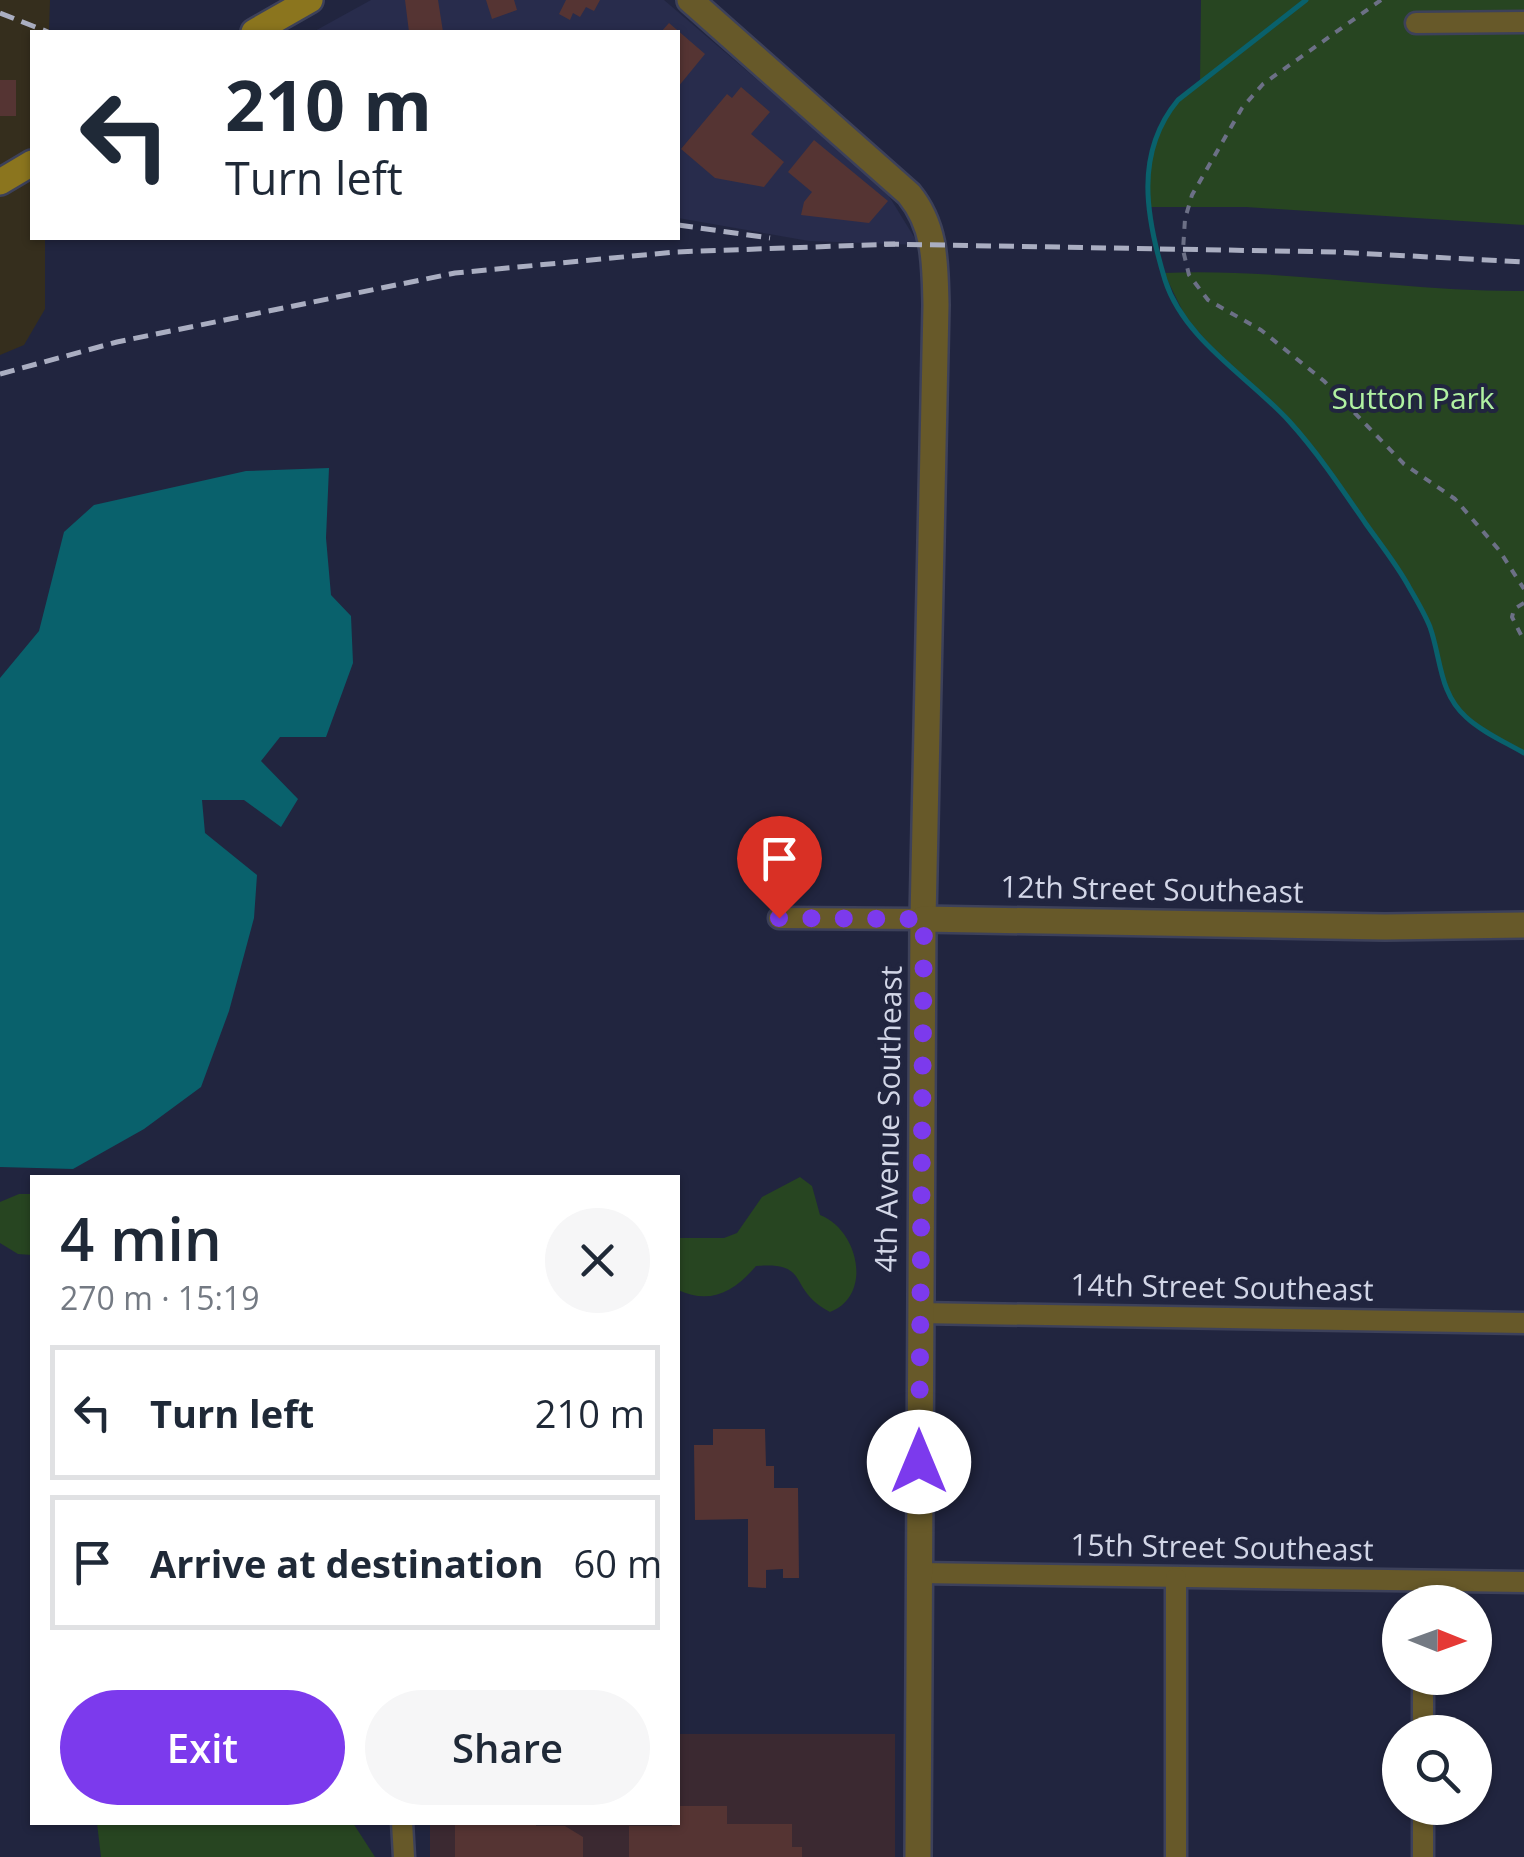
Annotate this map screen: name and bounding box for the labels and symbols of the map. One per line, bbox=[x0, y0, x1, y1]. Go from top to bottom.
park label: Sutton Park bbox=[1331, 377, 1495, 418]
pin bbox=[737, 816, 822, 919]
street label: 12th Street Southeast bbox=[1000, 865, 1304, 912]
street label: 4th Avenue Southeast bbox=[864, 965, 911, 1273]
street label: 14th Street Southeast bbox=[1070, 1263, 1374, 1310]
position arrow bbox=[867, 1410, 971, 1514]
street label: 15th Street Southeast bbox=[1070, 1523, 1374, 1570]
north arrow bbox=[1382, 1585, 1492, 1695]

